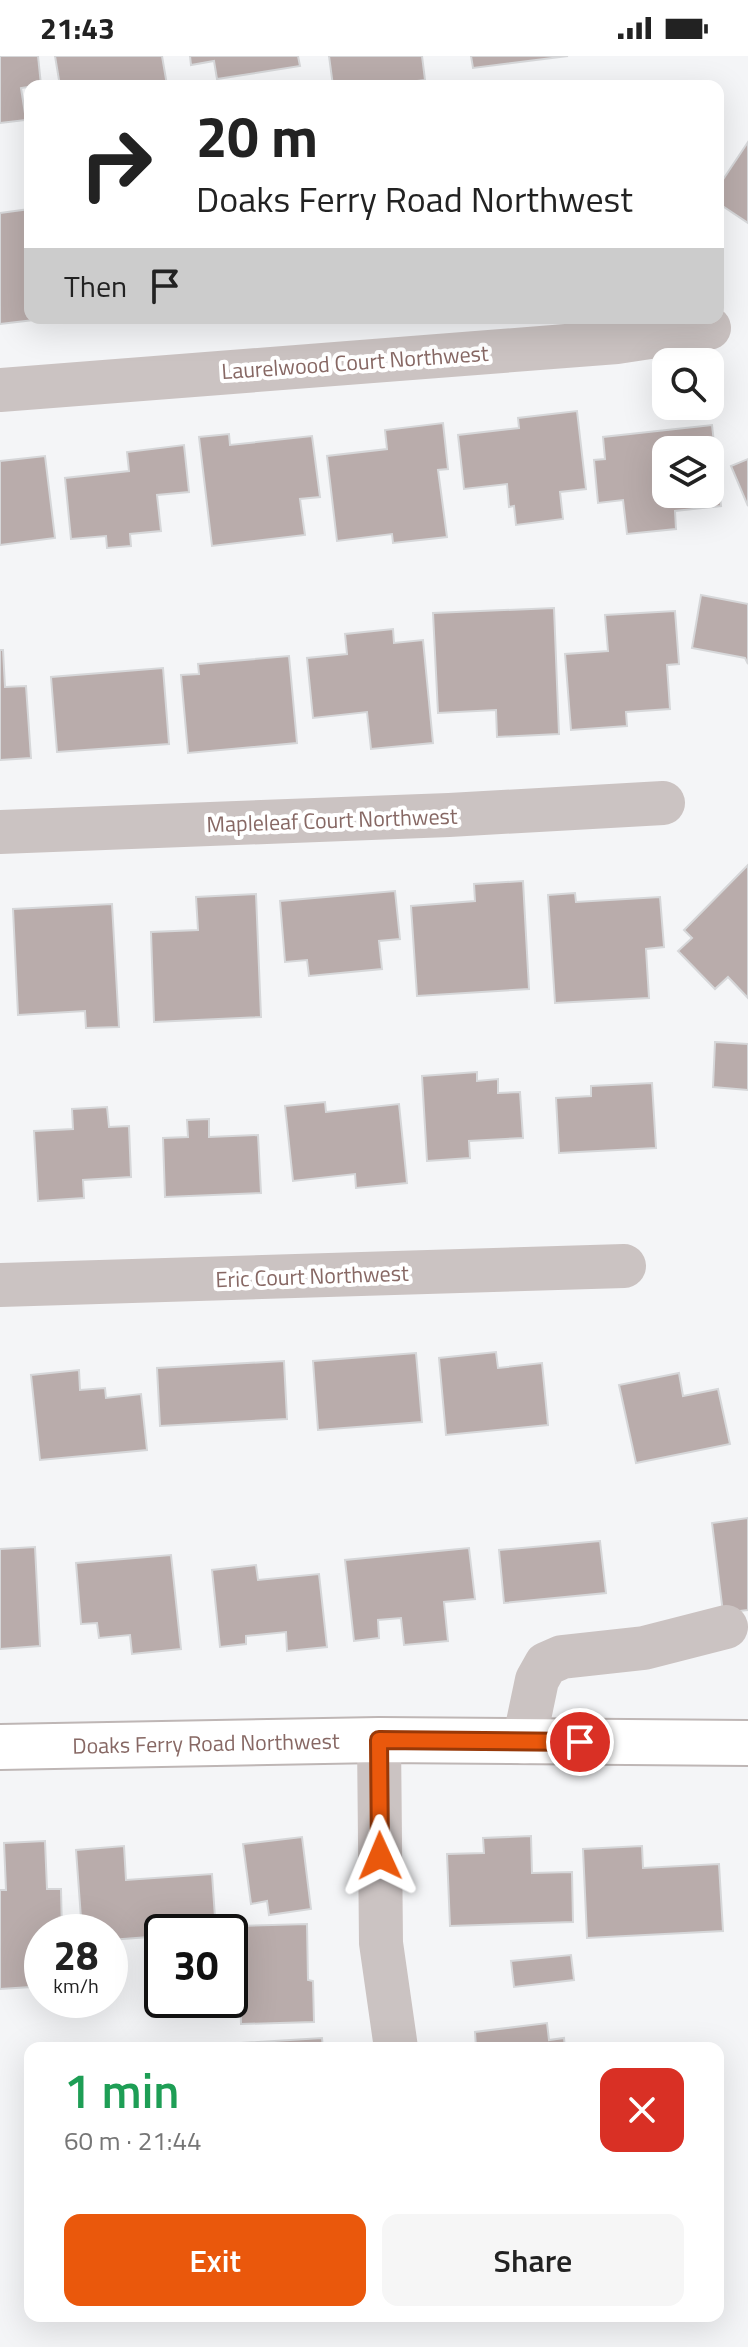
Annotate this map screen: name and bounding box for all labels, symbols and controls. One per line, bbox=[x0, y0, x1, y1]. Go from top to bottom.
text: 21:43 bbox=[40, 5, 115, 51]
text: 20 m bbox=[196, 94, 318, 179]
icon: right bbox=[64, 112, 168, 216]
text: Doaks Ferry Road Northwest bbox=[196, 171, 633, 226]
text: Then bbox=[64, 263, 127, 309]
icon: arrive bbox=[143, 264, 187, 308]
street label: Laurelwood Court Northwest bbox=[220, 336, 490, 388]
map controls bbox=[652, 348, 724, 508]
button: search bbox=[652, 348, 724, 420]
button: layers bbox=[652, 436, 724, 508]
street label: Mapleleaf Court Northwest bbox=[206, 799, 458, 841]
street label: Eric Court Northwest bbox=[215, 1256, 409, 1296]
pin bbox=[546, 1708, 614, 1776]
icon: arrive bbox=[558, 1720, 602, 1764]
street label: Doaks Ferry Road Northwest bbox=[72, 1724, 340, 1763]
position arrow bbox=[338, 1814, 422, 1898]
speed limit sign: 30 bbox=[144, 1914, 248, 2018]
text: 28 bbox=[54, 1925, 98, 1986]
text: km/h bbox=[53, 1970, 99, 2001]
text: 1 min bbox=[64, 2054, 179, 2127]
button: close bbox=[600, 2068, 684, 2152]
text: 60 m · 21:44 bbox=[64, 2121, 202, 2160]
button: Exit bbox=[64, 2214, 366, 2306]
button: Share bbox=[382, 2214, 684, 2306]

